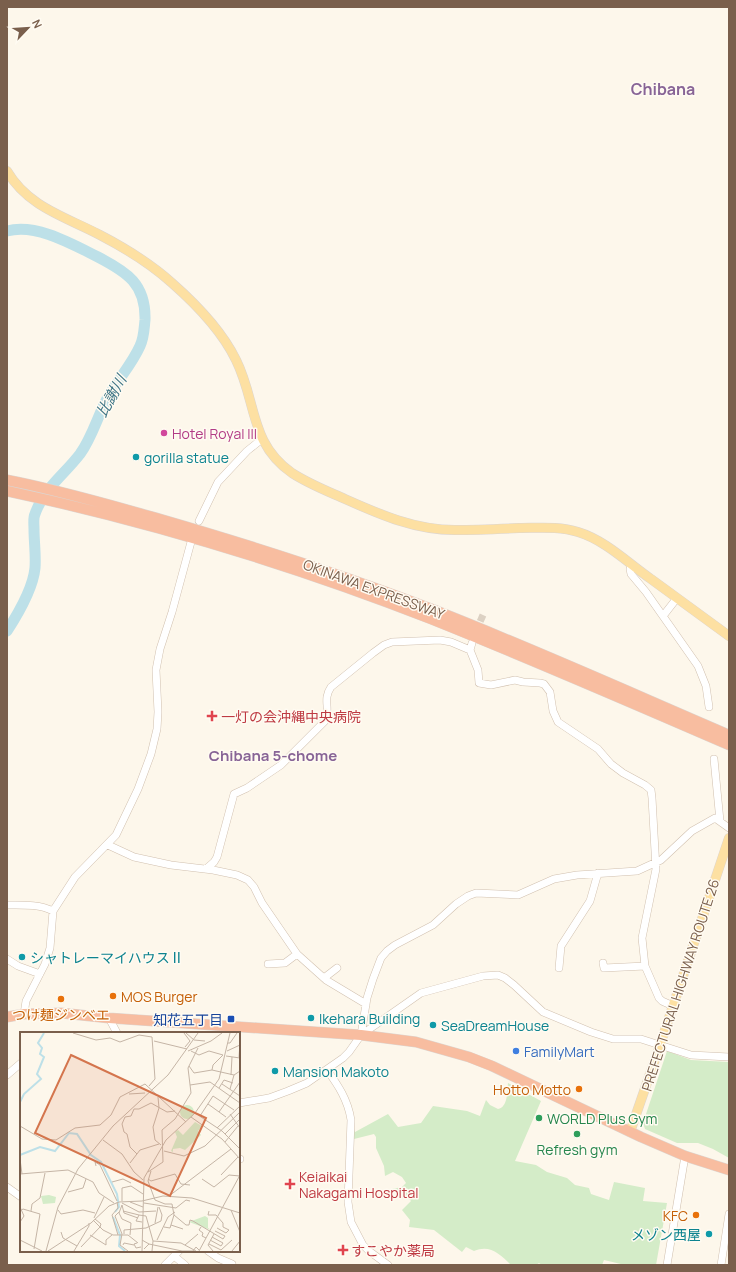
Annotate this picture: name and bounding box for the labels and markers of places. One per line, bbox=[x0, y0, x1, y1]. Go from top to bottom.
place label: Hotel Royal III bbox=[172, 424, 257, 443]
marker: Hotel Royal III bbox=[159, 428, 169, 438]
place label: gorilla statue bbox=[144, 448, 229, 467]
marker: gorilla statue bbox=[131, 452, 141, 462]
place label: 一灯の会沖縄中央病院 bbox=[221, 707, 361, 726]
marker: 一灯の会沖縄中央病院 bbox=[206, 710, 218, 722]
place label: シャトレーマイハウスⅡ bbox=[30, 948, 184, 967]
marker: シャトレーマイハウスⅡ bbox=[17, 952, 27, 962]
place label: MOS Burger bbox=[121, 987, 198, 1006]
marker: MOS Burger bbox=[108, 991, 118, 1001]
marker: つけ麺ジンベエ bbox=[56, 994, 66, 1004]
place label: つけ麺ジンベエ bbox=[12, 1005, 110, 1024]
place label: Ikehara Building bbox=[319, 1009, 420, 1028]
place label: 知花五丁目 bbox=[153, 1010, 223, 1029]
marker: Ikehara Building bbox=[306, 1013, 316, 1023]
marker: 知花五丁目 bbox=[226, 1014, 236, 1024]
place label: SeaDreamHouse bbox=[441, 1016, 549, 1035]
marker: SeaDreamHouse bbox=[428, 1020, 438, 1030]
place label: FamilyMart bbox=[524, 1042, 595, 1061]
marker: FamilyMart bbox=[511, 1046, 521, 1056]
place label: Mansion Makoto bbox=[283, 1062, 389, 1081]
marker: Mansion Makoto bbox=[270, 1066, 280, 1076]
place label: Hotto Motto bbox=[493, 1080, 571, 1099]
marker: Hotto Motto bbox=[574, 1084, 584, 1094]
place label: WORLD Plus Gym bbox=[547, 1109, 658, 1128]
marker: WORLD Plus Gym bbox=[534, 1113, 544, 1123]
marker: Refresh gym bbox=[572, 1129, 582, 1139]
place label: Refresh gym bbox=[536, 1140, 618, 1159]
place label: Keiaikai Nakagami Hospital bbox=[299, 1167, 418, 1202]
marker: Keiaikai Nakagami Hospital bbox=[284, 1178, 296, 1190]
place label: KFC bbox=[663, 1206, 688, 1225]
marker: KFC bbox=[691, 1210, 701, 1220]
place label: メゾン西屋 bbox=[631, 1225, 701, 1244]
marker: メゾン西屋 bbox=[704, 1229, 714, 1239]
place label: すこやか薬局 bbox=[351, 1241, 435, 1260]
marker: すこやか薬局 bbox=[338, 1245, 348, 1255]

